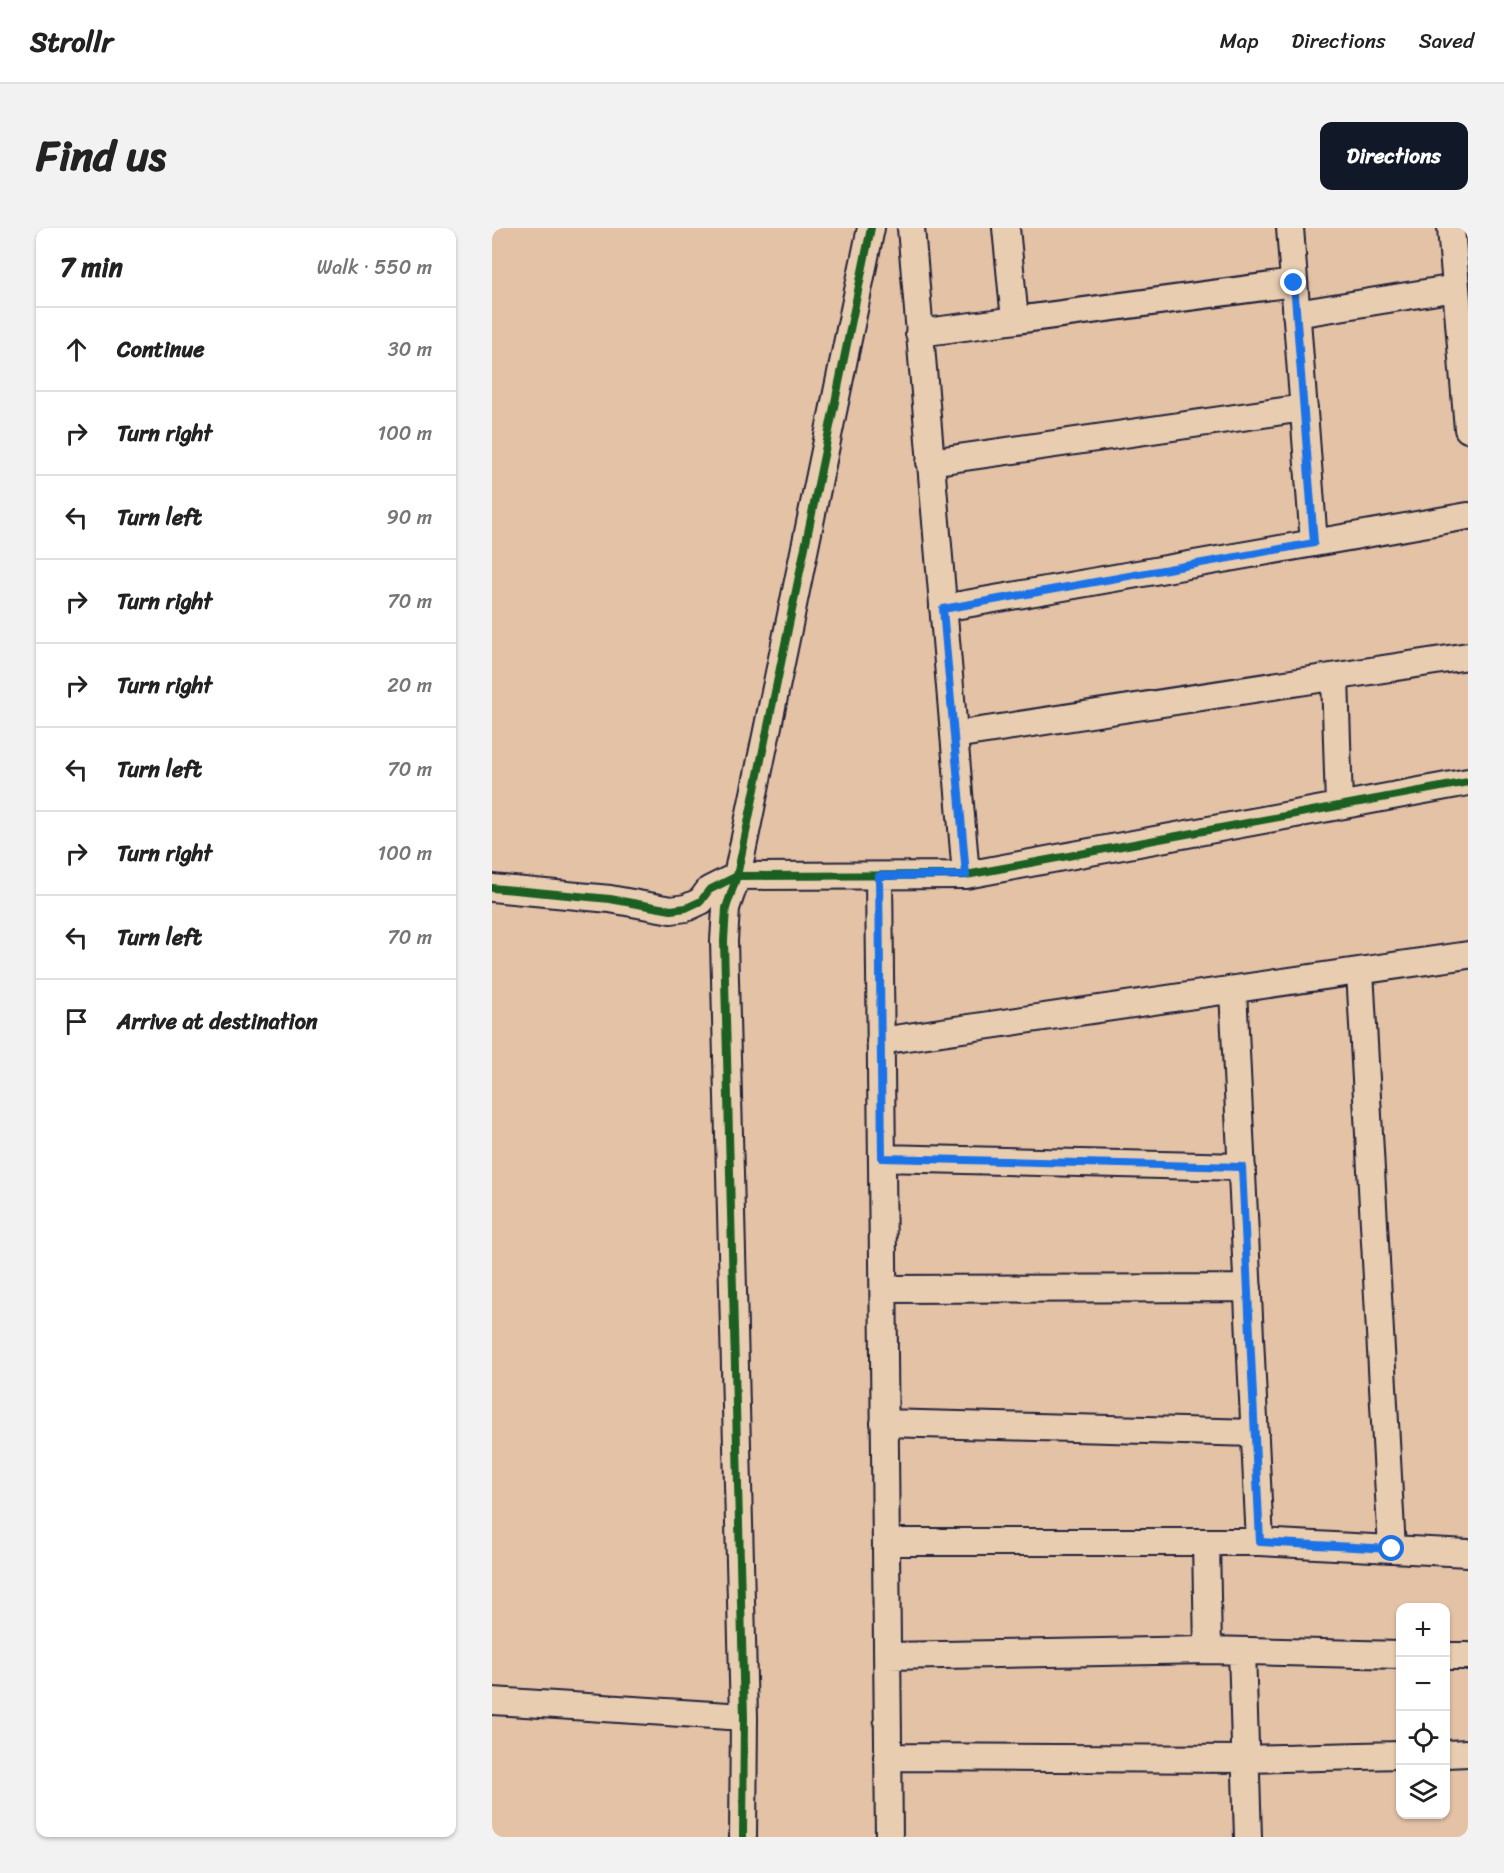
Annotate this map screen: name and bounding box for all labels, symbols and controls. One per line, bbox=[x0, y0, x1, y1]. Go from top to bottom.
text: Strollr bbox=[30, 17, 113, 66]
text: Map bbox=[1220, 22, 1258, 60]
text: Directions bbox=[1291, 22, 1386, 60]
text: Saved bbox=[1419, 22, 1474, 60]
text: Find us bbox=[36, 119, 166, 193]
button: Directions bbox=[1320, 122, 1468, 190]
text: 7 min bbox=[60, 244, 123, 290]
text: Walk · 550 m bbox=[317, 250, 432, 285]
route end bbox=[1280, 269, 1306, 295]
text: Continue bbox=[117, 330, 205, 369]
text: 30 m bbox=[388, 332, 432, 367]
icon: ahead bbox=[60, 333, 93, 366]
text: Turn right bbox=[117, 414, 212, 453]
text: 100 m bbox=[378, 416, 432, 451]
icon: right bbox=[60, 417, 93, 450]
text: Turn left bbox=[117, 498, 202, 537]
text: 90 m bbox=[387, 500, 432, 535]
icon: left bbox=[60, 501, 93, 534]
text: Turn right bbox=[117, 582, 212, 621]
text: 70 m bbox=[387, 584, 432, 619]
icon: right bbox=[60, 585, 93, 618]
text: Turn right bbox=[117, 666, 212, 705]
text: 20 m bbox=[387, 668, 432, 703]
icon: right bbox=[60, 669, 93, 702]
text: Turn left bbox=[117, 750, 202, 789]
text: 70 m bbox=[387, 752, 432, 787]
icon: left bbox=[60, 753, 93, 786]
text: Turn right bbox=[117, 834, 212, 873]
text: 100 m bbox=[378, 836, 432, 871]
icon: right bbox=[60, 837, 93, 870]
text: Turn left bbox=[117, 918, 202, 957]
text: 70 m bbox=[387, 920, 432, 955]
icon: left bbox=[60, 921, 93, 954]
text: Arrive at destination bbox=[117, 1002, 318, 1041]
icon: arrive bbox=[60, 1005, 93, 1038]
route start bbox=[1378, 1535, 1404, 1561]
map controls bbox=[1396, 1603, 1450, 1819]
button: + bbox=[1396, 1603, 1450, 1657]
button: − bbox=[1396, 1657, 1450, 1711]
button: locate bbox=[1396, 1711, 1450, 1765]
button: layers bbox=[1396, 1765, 1450, 1819]

